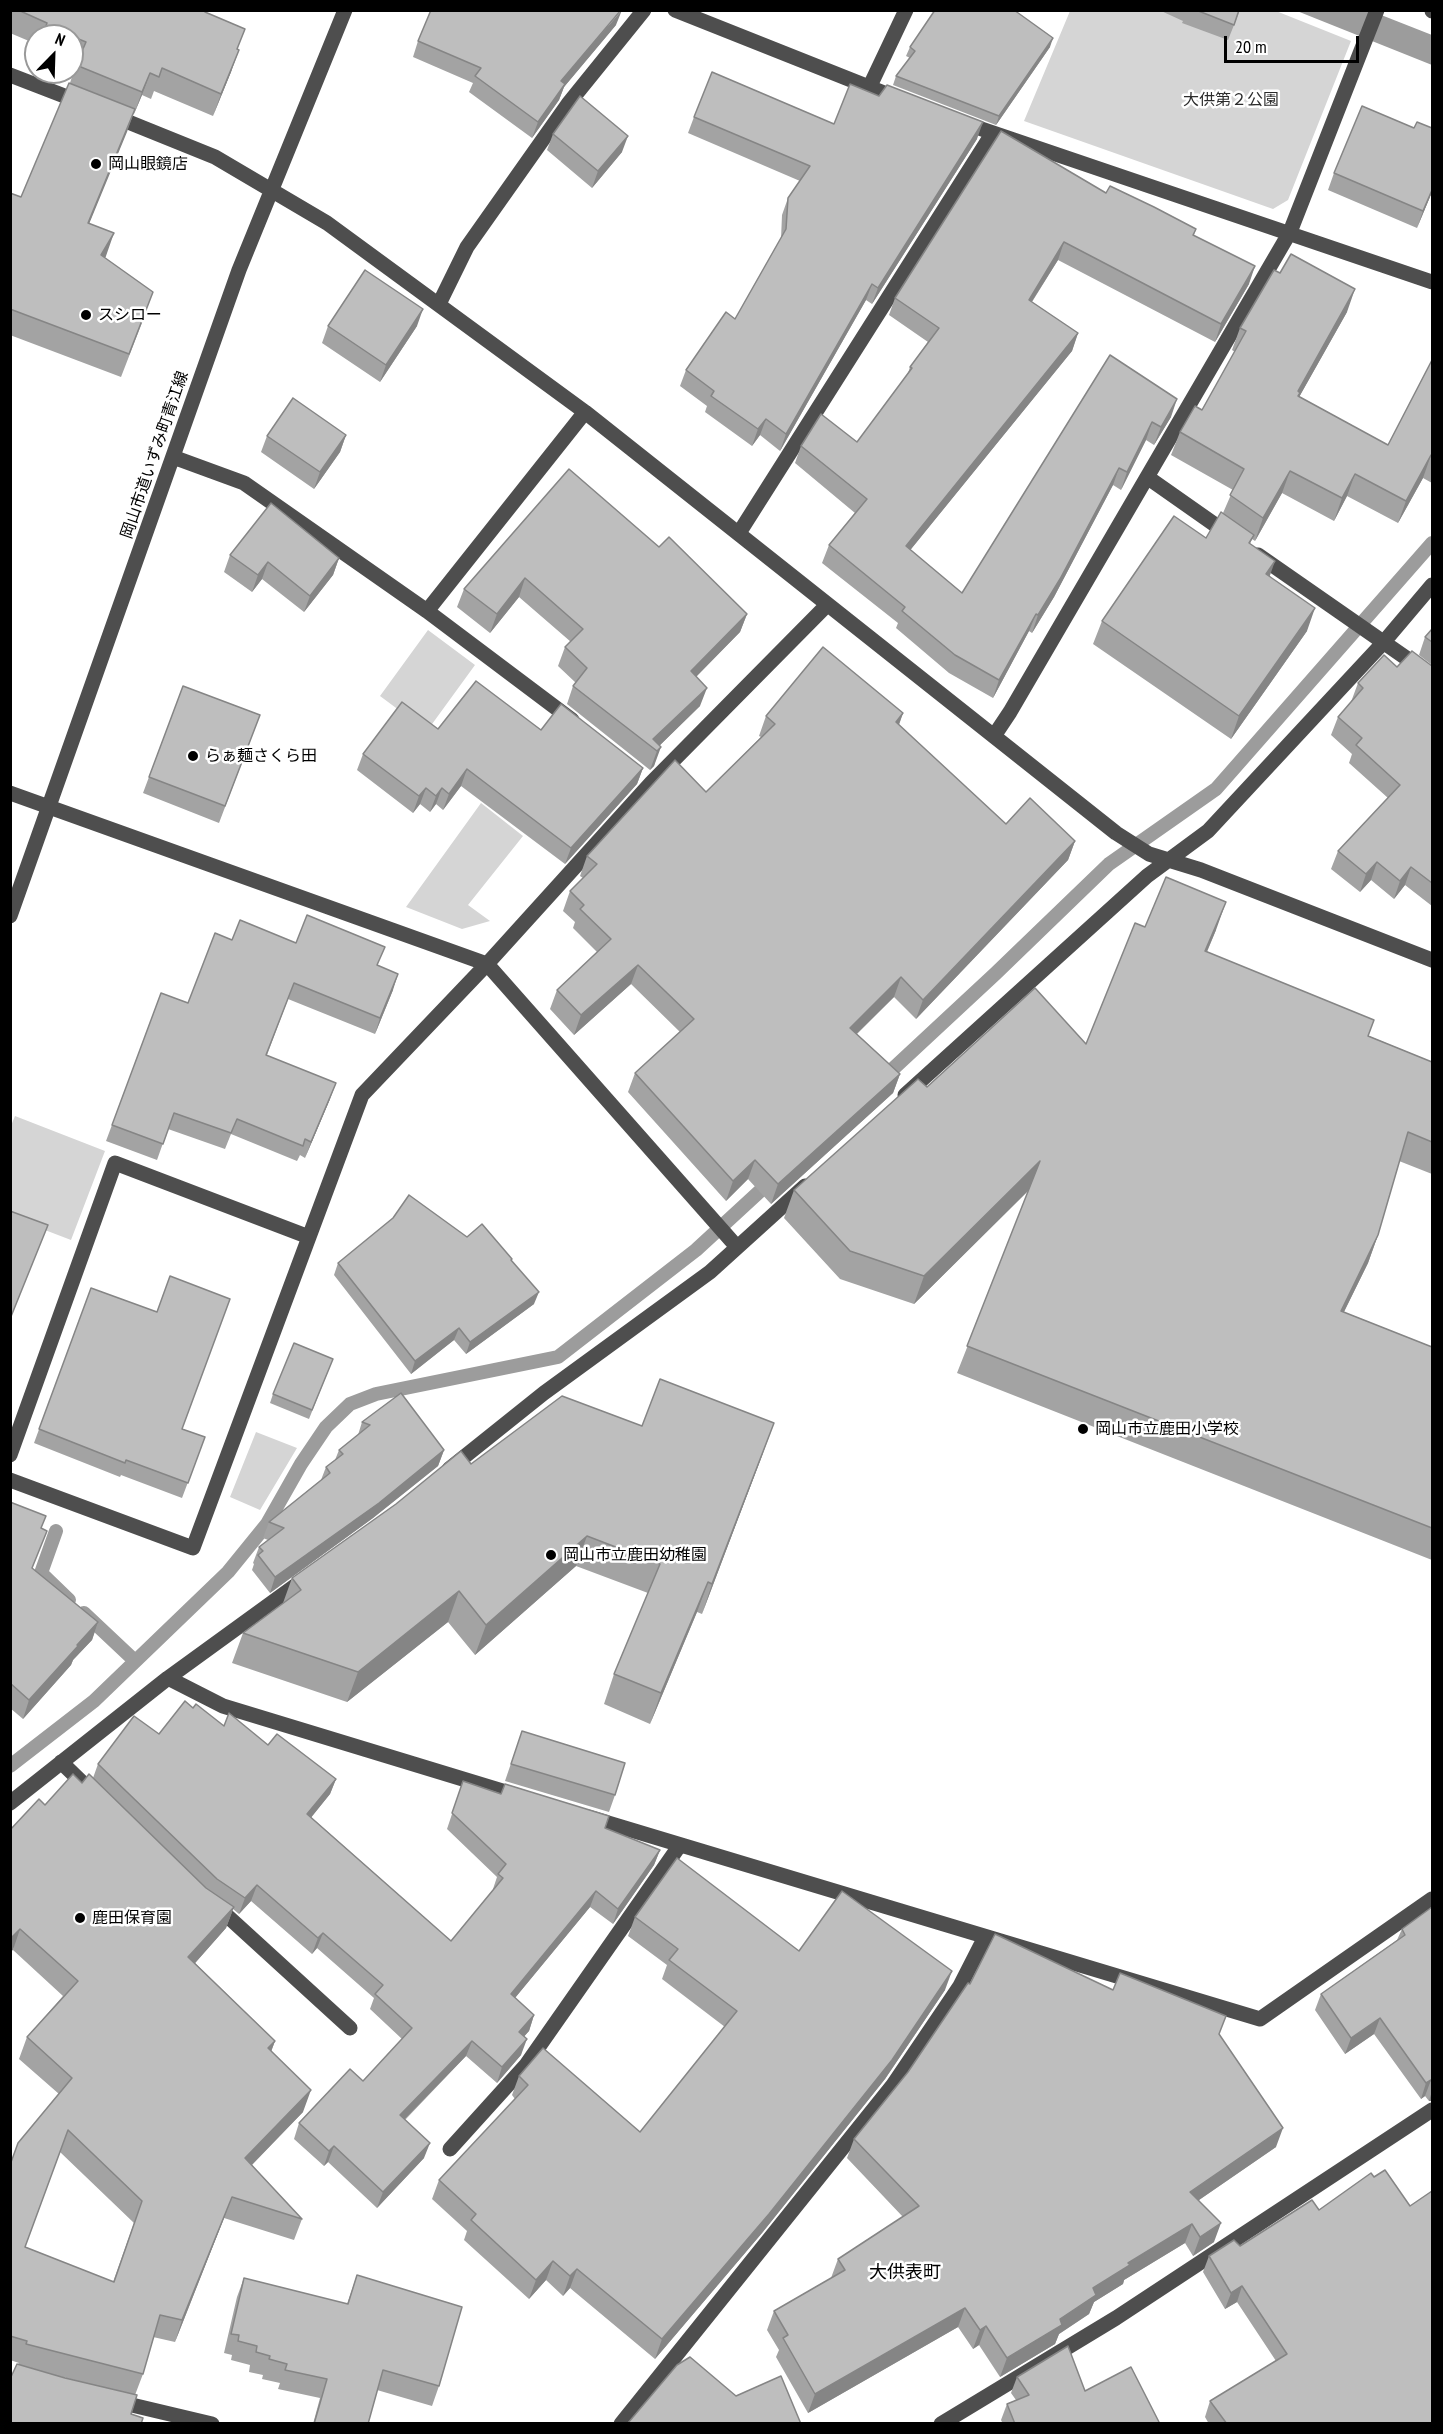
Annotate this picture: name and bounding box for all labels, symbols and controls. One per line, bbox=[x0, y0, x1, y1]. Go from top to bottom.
north arrow bbox=[24, 24, 84, 84]
scale bar bbox=[1227, 24, 1362, 62]
text: N bbox=[52, 28, 68, 50]
text: 20 m bbox=[1235, 35, 1267, 58]
park label: 大供第２公園 bbox=[1183, 90, 1279, 110]
place label: 岡山眼鏡店 bbox=[108, 154, 188, 174]
marker: 岡山眼鏡店 bbox=[89, 157, 103, 171]
place label: スシロー bbox=[98, 305, 162, 325]
marker: スシロー bbox=[79, 308, 93, 322]
street label: 岡山市道いずみ町青江線 bbox=[117, 369, 193, 541]
place label: らぁ麺さくら田 bbox=[205, 746, 317, 766]
marker: らぁ麺さくら田 bbox=[186, 749, 200, 763]
place label: 岡山市立鹿田小学校 bbox=[1095, 1419, 1239, 1439]
marker: 岡山市立鹿田小学校 bbox=[1076, 1422, 1090, 1436]
place label: 岡山市立鹿田幼稚園 bbox=[563, 1545, 707, 1565]
marker: 岡山市立鹿田幼稚園 bbox=[544, 1548, 558, 1562]
place label: 鹿田保育園 bbox=[92, 1908, 172, 1928]
marker: 鹿田保育園 bbox=[73, 1911, 87, 1925]
district label: 大供表町 bbox=[869, 2262, 941, 2284]

